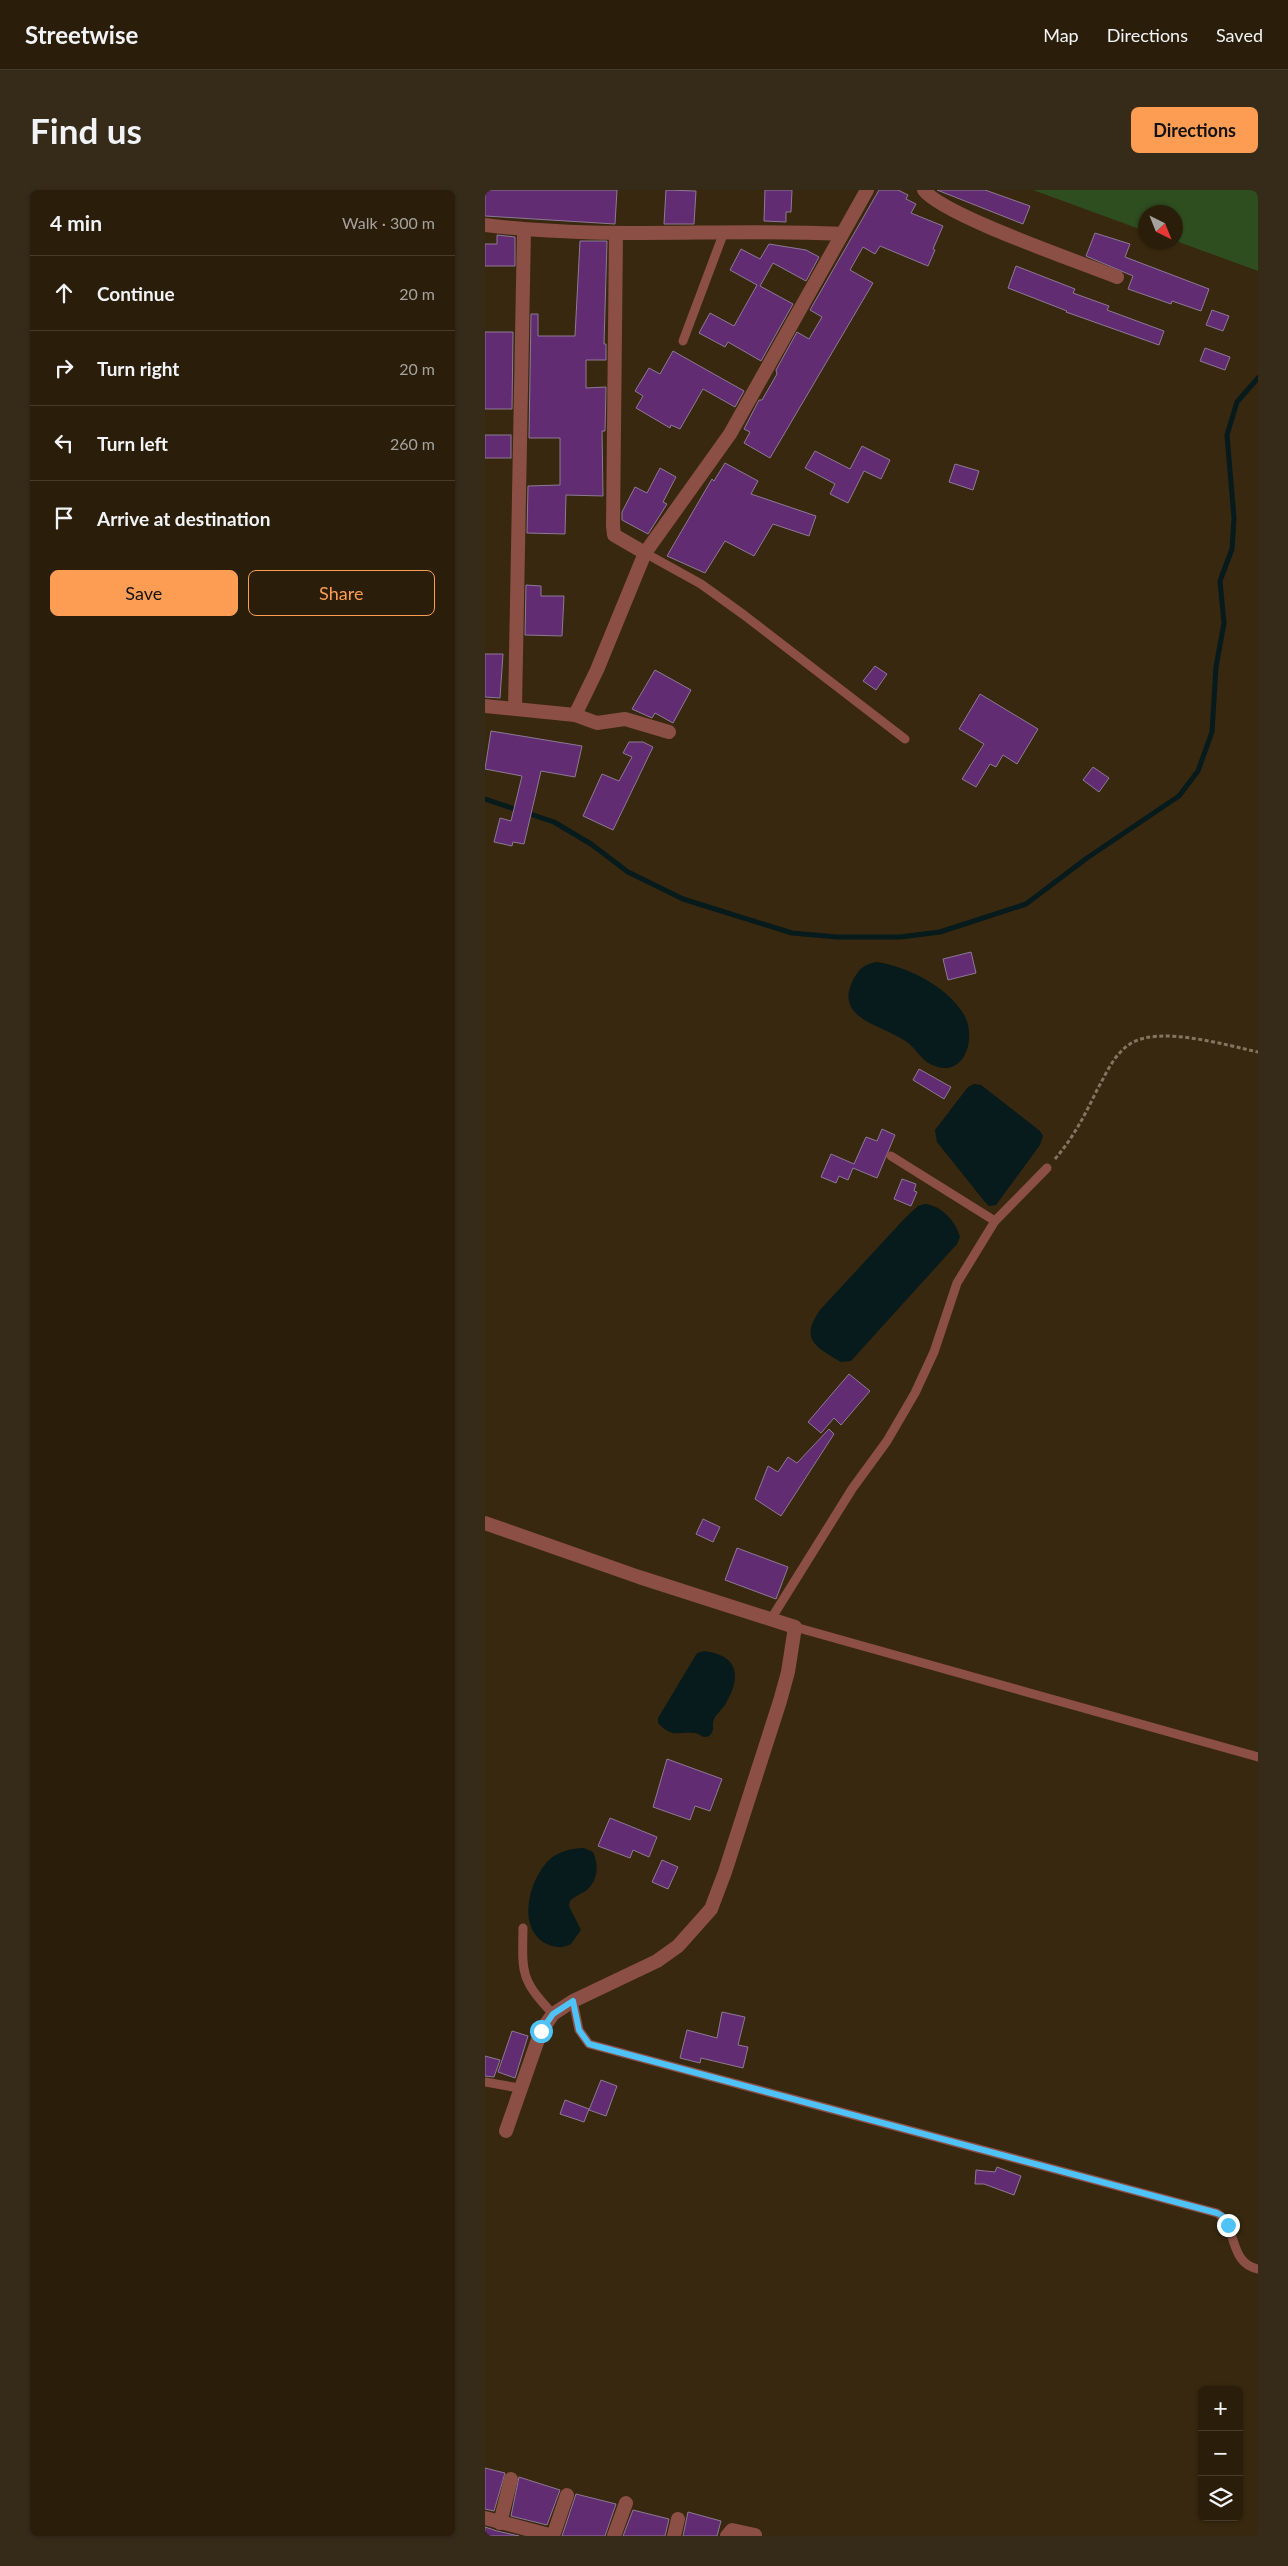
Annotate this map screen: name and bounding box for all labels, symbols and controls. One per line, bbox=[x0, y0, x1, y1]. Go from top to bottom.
text: Streetwise bbox=[25, 20, 138, 49]
text: Map bbox=[1043, 24, 1079, 46]
text: Directions bbox=[1107, 24, 1188, 46]
text: Saved bbox=[1216, 24, 1263, 46]
button: Directions bbox=[1131, 107, 1258, 153]
text: Find us bbox=[30, 109, 142, 151]
north arrow bbox=[1138, 205, 1183, 250]
text: 4 min bbox=[50, 210, 102, 235]
text: Walk · 300 m bbox=[342, 213, 435, 232]
icon: ahead bbox=[50, 279, 78, 307]
text: Continue bbox=[97, 282, 175, 305]
text: 20 m bbox=[399, 284, 435, 303]
icon: right bbox=[50, 354, 78, 382]
text: Turn right bbox=[97, 357, 179, 380]
text: 20 m bbox=[399, 359, 435, 378]
icon: left bbox=[50, 429, 78, 457]
text: Turn left bbox=[97, 432, 168, 455]
text: 260 m bbox=[390, 434, 435, 453]
icon: arrive bbox=[50, 504, 78, 532]
text: Arrive at destination bbox=[97, 507, 270, 530]
button: Save bbox=[50, 570, 238, 616]
button: Share bbox=[248, 570, 435, 616]
route start bbox=[530, 2020, 553, 2043]
route end bbox=[1217, 2214, 1240, 2237]
map controls bbox=[1198, 2386, 1243, 2521]
button: + bbox=[1198, 2386, 1243, 2431]
button: − bbox=[1198, 2431, 1243, 2476]
button: layers bbox=[1198, 2476, 1243, 2521]

